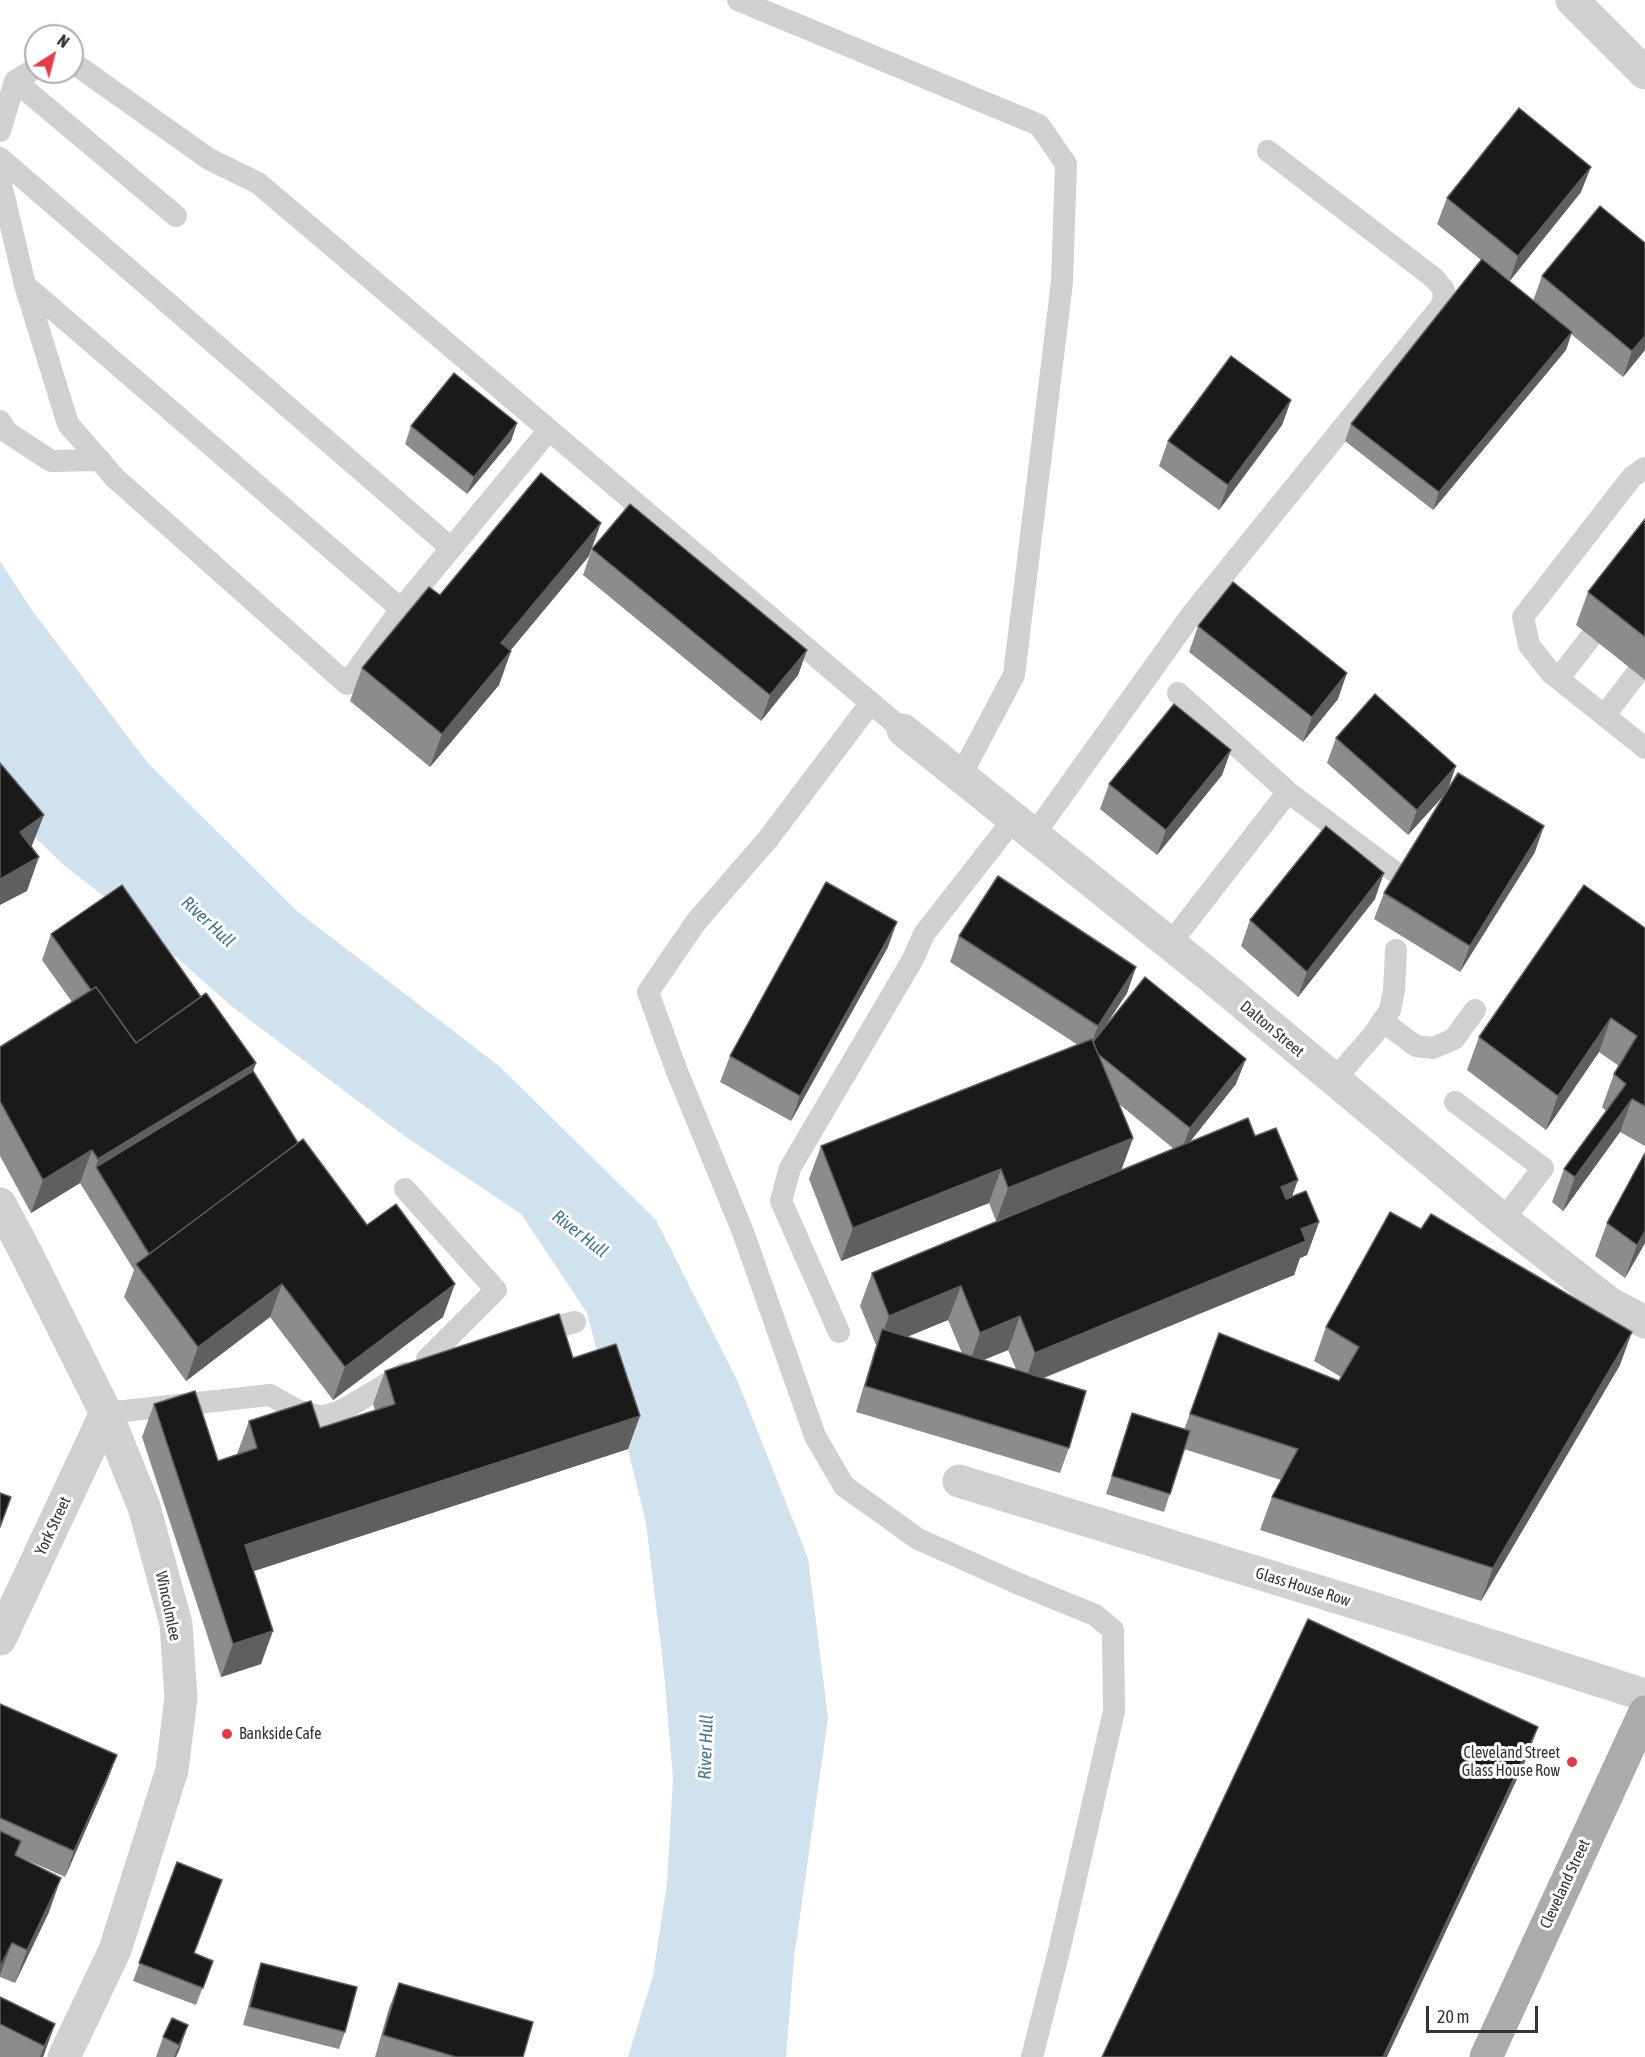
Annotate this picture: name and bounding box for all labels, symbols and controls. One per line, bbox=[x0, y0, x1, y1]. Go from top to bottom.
north arrow bbox=[24, 24, 84, 84]
text: N bbox=[54, 31, 73, 51]
water label: River Hull bbox=[177, 892, 239, 952]
street label: Dalton Street bbox=[1236, 997, 1308, 1061]
water label: River Hull bbox=[548, 1205, 612, 1263]
street label: York Street bbox=[31, 1494, 75, 1558]
street label: Glass House Row bbox=[1253, 1563, 1353, 1611]
street label: Wincolmlee bbox=[151, 1569, 185, 1643]
water label: River Hull bbox=[694, 1714, 718, 1780]
place label: Bankside Cafe bbox=[239, 1724, 322, 1744]
marker: Bankside Cafe bbox=[220, 1727, 234, 1741]
place label: Cleveland Street Glass House Row bbox=[1462, 1743, 1560, 1781]
marker: Cleveland Street Glass House Row bbox=[1565, 1755, 1579, 1769]
street label: Cleveland Street bbox=[1536, 1836, 1594, 1932]
scale bar bbox=[1429, 1994, 1542, 2032]
text: 20 m bbox=[1437, 2006, 1469, 2027]

